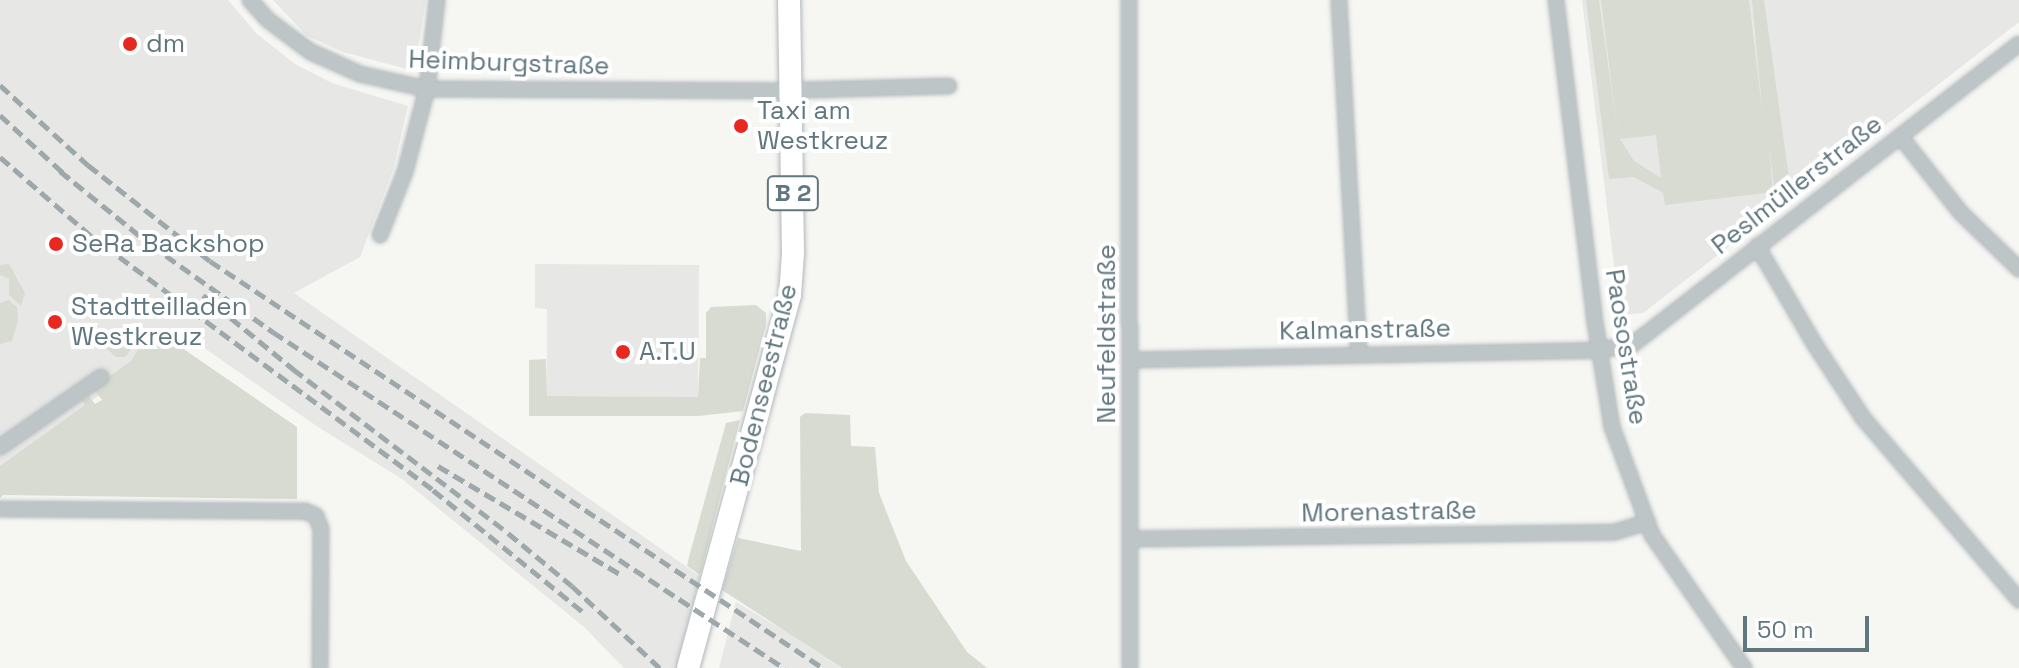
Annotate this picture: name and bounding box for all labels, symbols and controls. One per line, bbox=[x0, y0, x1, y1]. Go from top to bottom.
place label: dm bbox=[146, 28, 185, 60]
marker: dm bbox=[121, 35, 139, 53]
street label: Heimburgstraße bbox=[408, 44, 610, 82]
place label: Taxi am Westkreuz bbox=[757, 95, 888, 156]
street label: Peslmüllerstraße bbox=[1706, 109, 1888, 261]
marker: Taxi am Westkreuz bbox=[732, 117, 750, 135]
road number: B 2 bbox=[765, 173, 821, 213]
place label: SeRa Backshop bbox=[72, 228, 265, 260]
marker: SeRa Backshop bbox=[47, 235, 65, 253]
street label: Neufeldstraße bbox=[1091, 244, 1123, 424]
street label: Paosostraße bbox=[1598, 267, 1654, 427]
street label: Bodenseestraße bbox=[724, 281, 804, 489]
place label: Stadtteilladen Westkreuz bbox=[71, 291, 248, 352]
marker: Stadtteilladen Westkreuz bbox=[46, 313, 64, 331]
street label: Kalmanstraße bbox=[1279, 313, 1451, 347]
place label: A.T.U bbox=[639, 336, 696, 368]
marker: A.T.U bbox=[614, 343, 632, 361]
street label: Morenastraße bbox=[1301, 495, 1477, 529]
scale bar bbox=[1747, 600, 1873, 650]
text: 50 m bbox=[1757, 614, 1814, 645]

